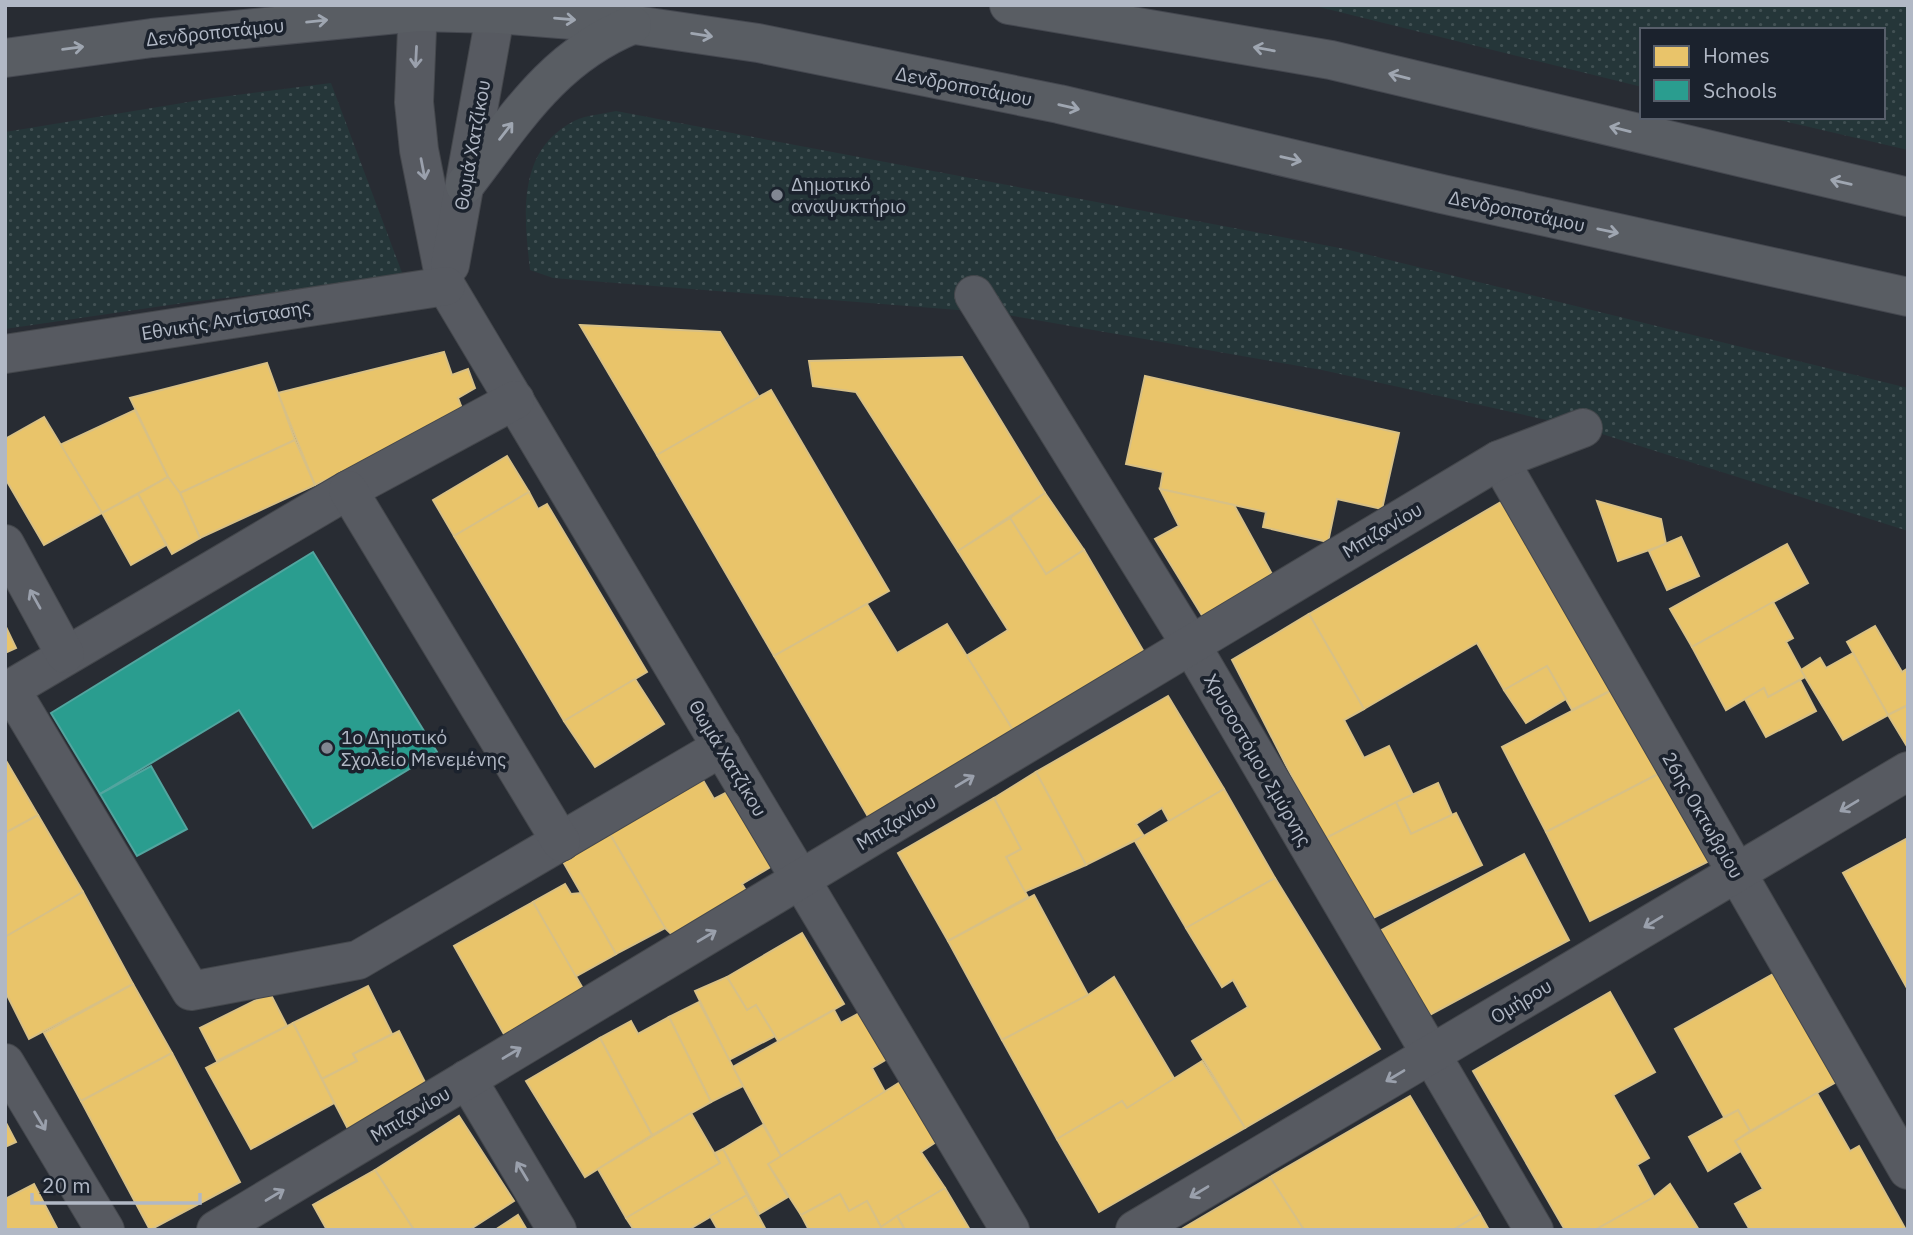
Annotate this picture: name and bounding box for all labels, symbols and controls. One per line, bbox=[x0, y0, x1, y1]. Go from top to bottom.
street label: Δενδροποτάμου bbox=[145, 13, 285, 51]
one-way arrow bbox=[553, 13, 575, 26]
one-way arrow bbox=[306, 14, 328, 27]
legend bbox=[1640, 28, 1885, 119]
one-way arrow bbox=[690, 29, 713, 42]
one-way arrow bbox=[61, 41, 84, 54]
text: Homes bbox=[1703, 41, 1770, 69]
one-way arrow bbox=[1253, 42, 1276, 55]
one-way arrow bbox=[409, 45, 422, 68]
street label: Δενδροποτάμου bbox=[893, 61, 1035, 111]
one-way arrow bbox=[1388, 69, 1411, 82]
text: Schools bbox=[1703, 76, 1777, 104]
street label: Θωμά Χατζίκου bbox=[449, 78, 495, 212]
one-way arrow bbox=[1057, 101, 1080, 114]
one-way arrow bbox=[1609, 122, 1632, 136]
one-way arrow bbox=[499, 123, 514, 141]
one-way arrow bbox=[1279, 153, 1302, 166]
one-way arrow bbox=[417, 157, 431, 180]
place label: Δημοτικό αναψυκτήριο bbox=[791, 172, 906, 218]
one-way arrow bbox=[1830, 175, 1853, 188]
street label: Δενδροποτάμου bbox=[1446, 185, 1588, 237]
marker: Δημοτικό αναψυκτήριο bbox=[769, 187, 785, 203]
one-way arrow bbox=[1596, 225, 1619, 238]
street label: Εθνικής Αντίστασης bbox=[140, 295, 312, 345]
street label: Μπιζανίου bbox=[1338, 497, 1426, 563]
one-way arrow bbox=[28, 589, 41, 610]
street label: Χρυσοστόμου Σμύρνης bbox=[1199, 670, 1317, 850]
street label: Θωμά Χατζίκου bbox=[684, 695, 772, 821]
place label: 1ο Δημοτικό Σχολείο Μενεμένης bbox=[341, 725, 506, 771]
marker: 1ο Δημοτικό Σχολείο Μενεμένης bbox=[319, 740, 335, 756]
street label: 26ης Οκτωβρίου bbox=[1657, 747, 1749, 883]
one-way arrow bbox=[954, 773, 974, 787]
street label: Μπιζανίου bbox=[852, 789, 940, 855]
one-way arrow bbox=[1839, 800, 1860, 813]
one-way arrow bbox=[1644, 915, 1664, 929]
one-way arrow bbox=[696, 928, 716, 942]
street label: Ομήρου bbox=[1486, 973, 1556, 1029]
one-way arrow bbox=[501, 1045, 521, 1059]
one-way arrow bbox=[1385, 1069, 1405, 1083]
street label: Μπιζανίου bbox=[366, 1081, 454, 1147]
one-way arrow bbox=[34, 1111, 48, 1131]
scale bar bbox=[32, 1162, 200, 1206]
one-way arrow bbox=[515, 1162, 529, 1182]
text: 20 m bbox=[42, 1171, 91, 1199]
one-way arrow bbox=[1189, 1185, 1209, 1199]
one-way arrow bbox=[264, 1187, 284, 1201]

